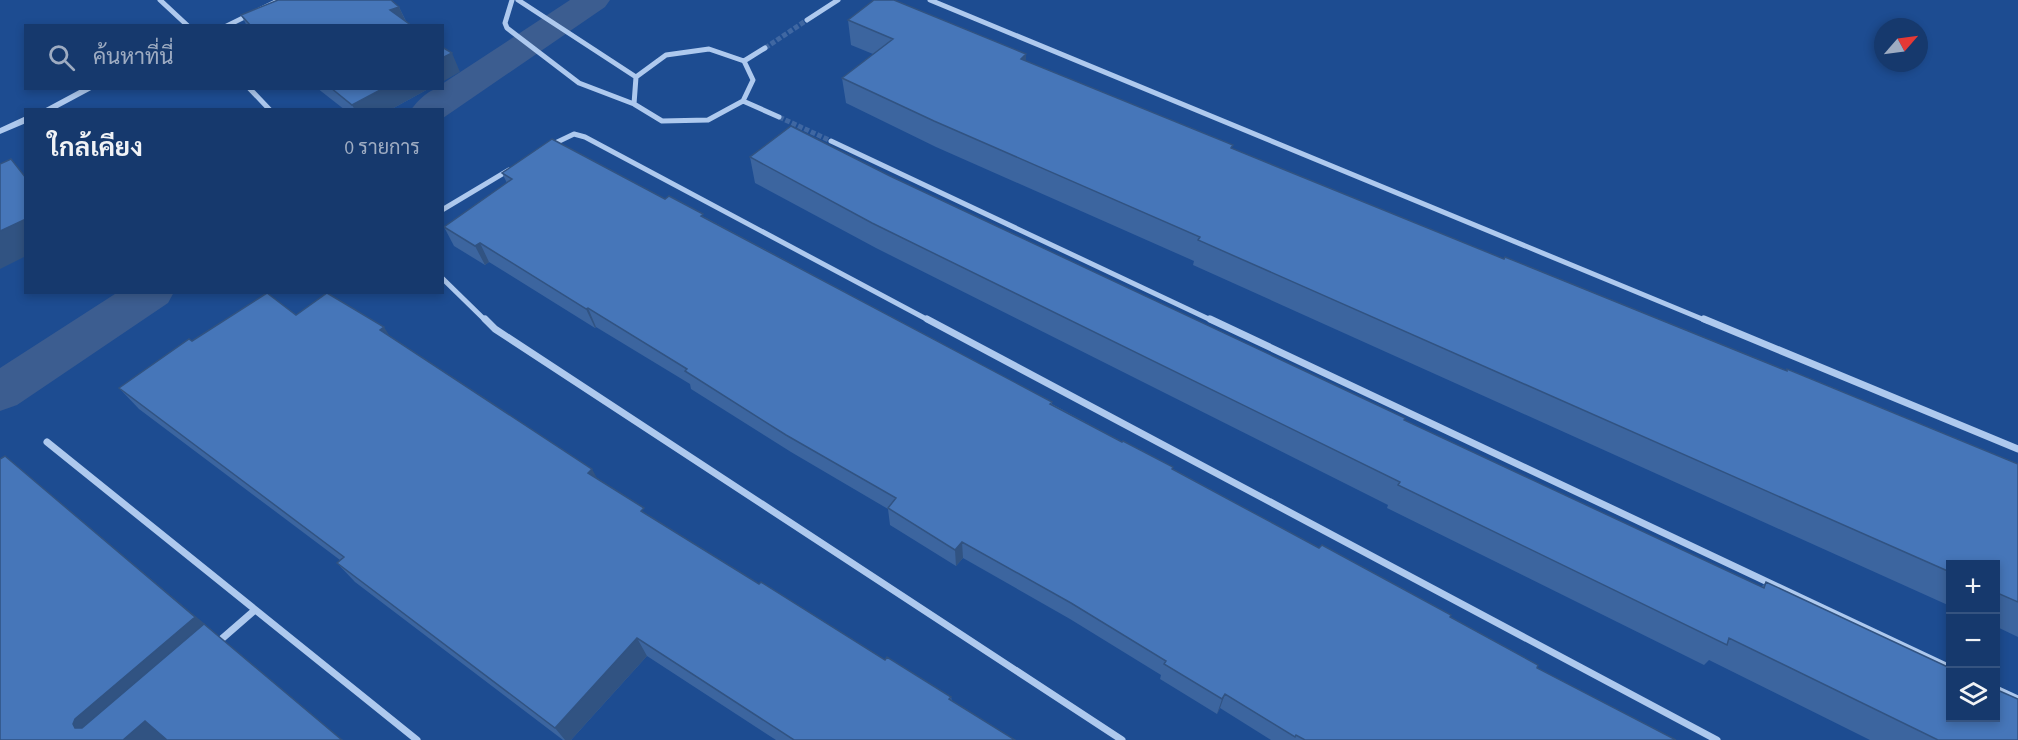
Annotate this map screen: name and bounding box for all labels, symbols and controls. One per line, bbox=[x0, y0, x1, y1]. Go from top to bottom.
north arrow bbox=[1874, 18, 1928, 72]
search box bbox=[24, 24, 444, 90]
icon: search bbox=[45, 41, 78, 74]
text: ค้นหาที่นี่ bbox=[93, 41, 173, 73]
text: ใกล้เคียง bbox=[48, 129, 143, 166]
text: 0 รายการ bbox=[344, 134, 420, 162]
map controls bbox=[1946, 560, 2000, 722]
button: + bbox=[1946, 560, 2000, 614]
button: − bbox=[1946, 614, 2000, 668]
button: layers bbox=[1946, 668, 2000, 722]

